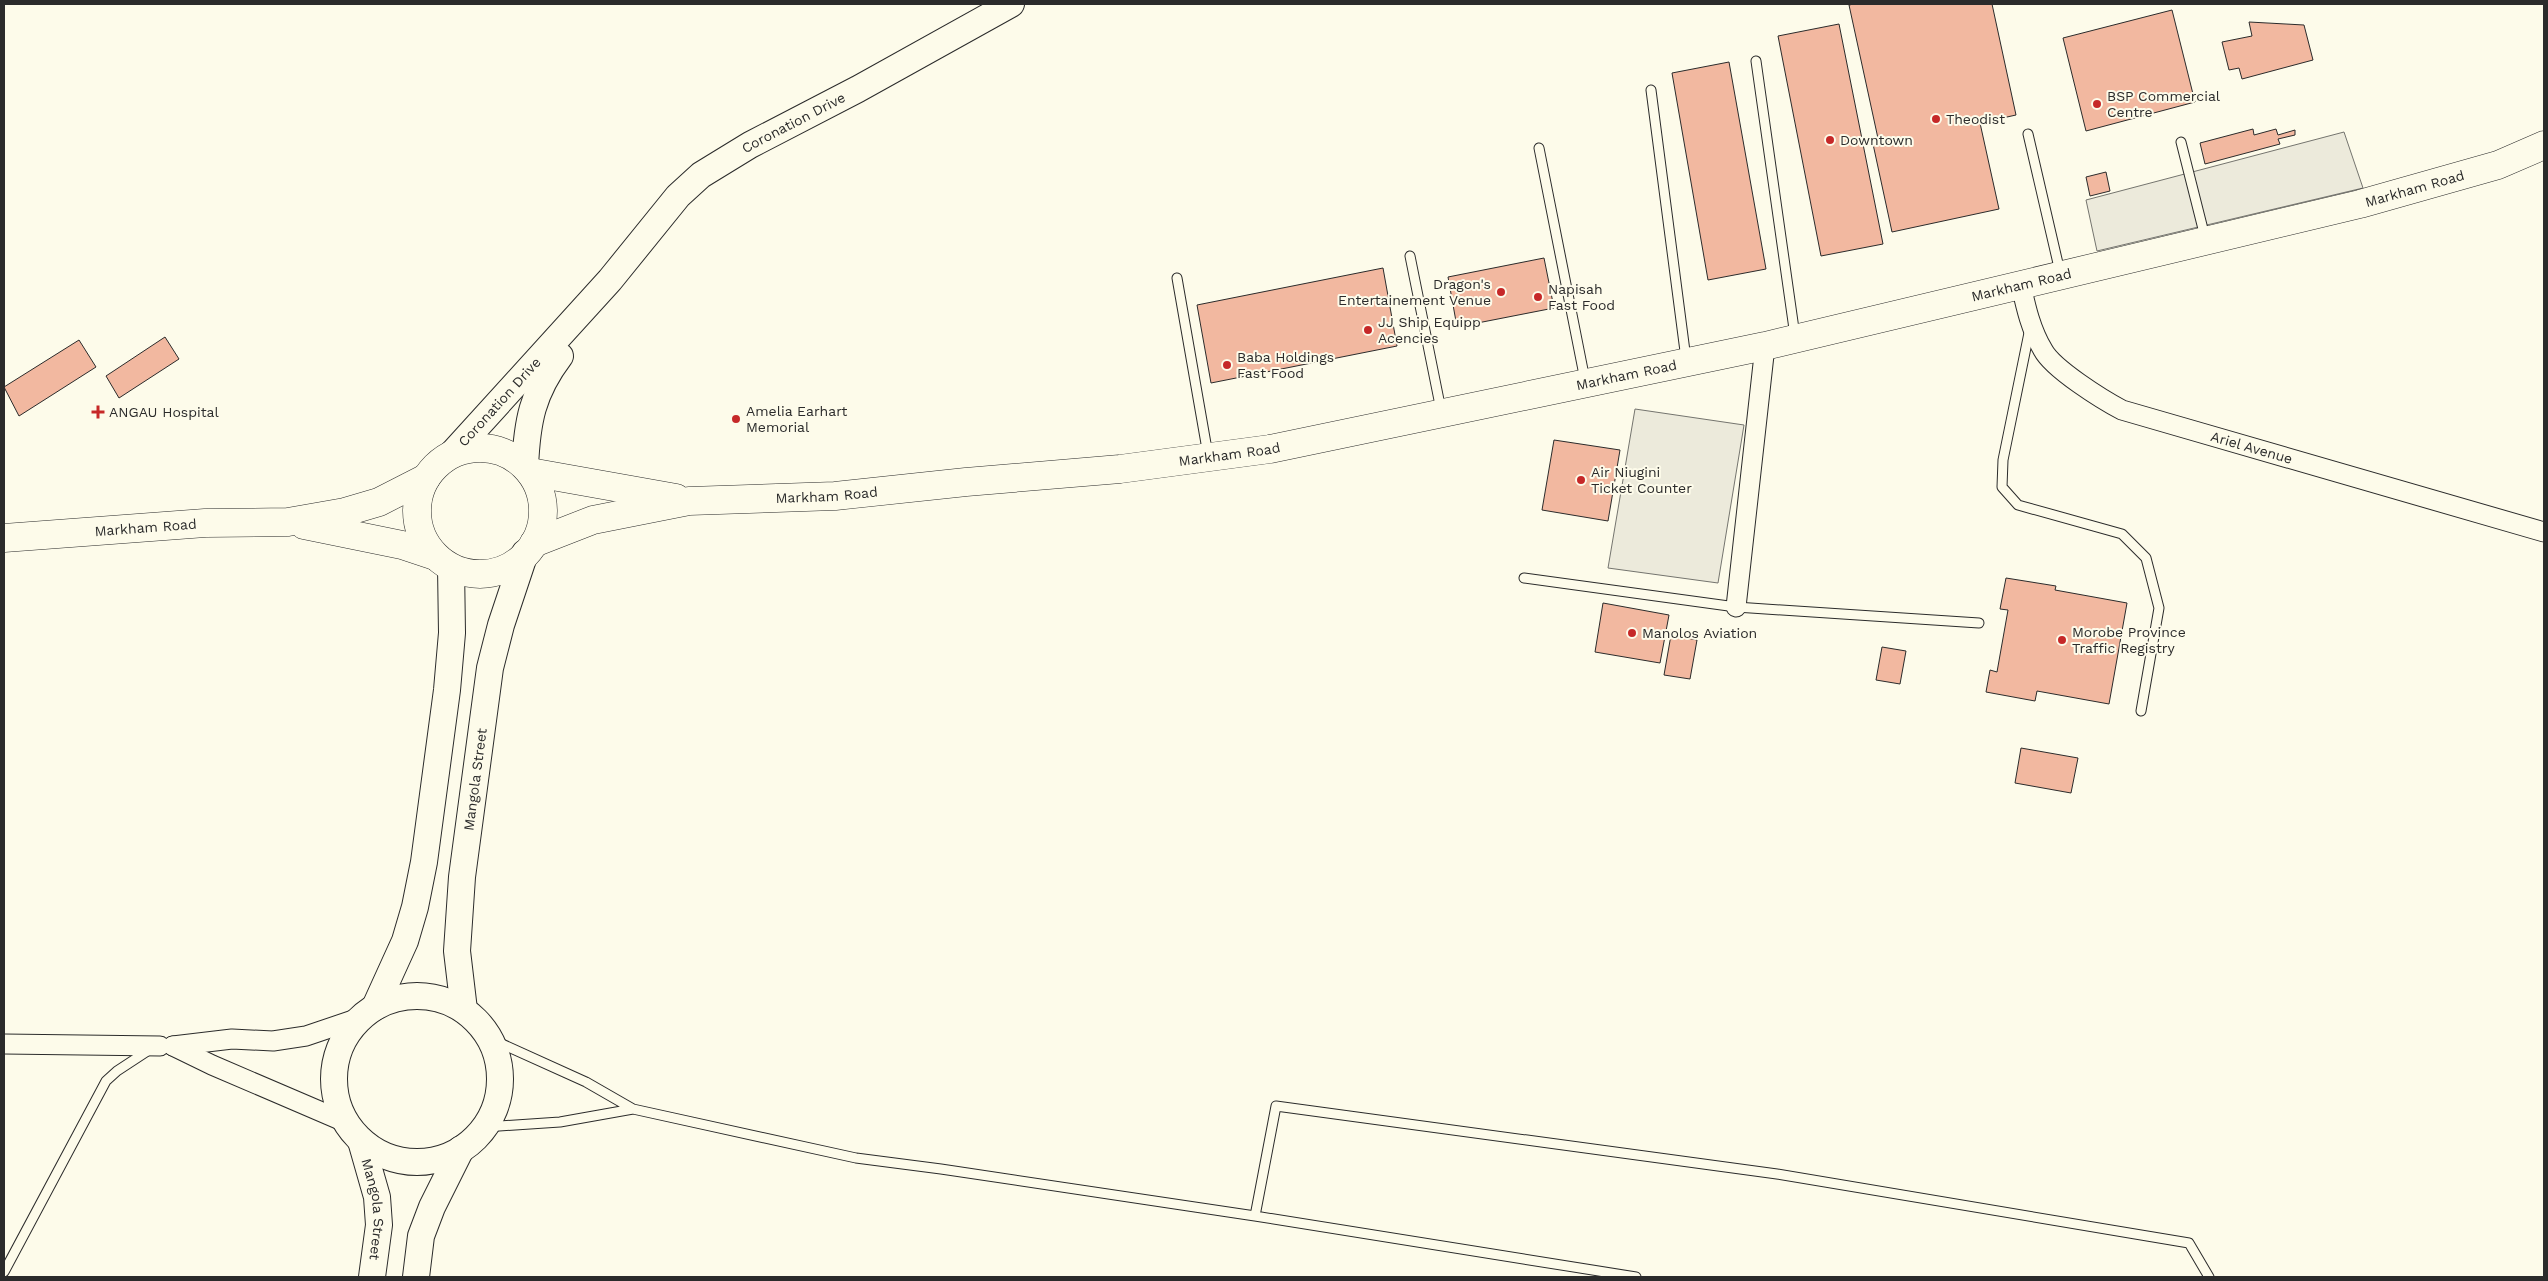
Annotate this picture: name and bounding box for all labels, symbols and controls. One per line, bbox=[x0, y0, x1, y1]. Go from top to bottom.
place label: BSP Commercial Centre bbox=[2107, 88, 2221, 120]
street label: Coronation Drive bbox=[739, 89, 848, 156]
marker: BSP Commercial Centre bbox=[2091, 98, 2103, 110]
place label: Theodist bbox=[1946, 111, 2005, 127]
marker: Theodist bbox=[1930, 113, 1942, 125]
place label: Downtown bbox=[1840, 132, 1913, 148]
marker: Downtown bbox=[1824, 134, 1836, 146]
street label: Markham Road bbox=[2363, 167, 2466, 210]
street label: Markham Road bbox=[1970, 265, 2073, 305]
place label: Dragon's Entertainement Venue bbox=[1338, 276, 1491, 308]
place label: Napisah Fast Food bbox=[1548, 281, 1615, 313]
marker: Dragon's Entertainement Venue bbox=[1495, 286, 1507, 298]
marker: Napisah Fast Food bbox=[1532, 291, 1544, 303]
place label: JJ Ship Equipp Acencies bbox=[1378, 314, 1481, 346]
marker: JJ Ship Equipp Acencies bbox=[1362, 324, 1374, 336]
place label: Baba Holdings Fast Food bbox=[1237, 349, 1334, 381]
street label: Coronation Drive bbox=[455, 354, 544, 449]
street label: Markham Road bbox=[1575, 357, 1678, 393]
marker: Baba Holdings Fast Food bbox=[1221, 359, 1233, 371]
place label: Amelia Earhart Memorial bbox=[746, 403, 847, 435]
place label: ANGAU Hospital bbox=[109, 404, 220, 420]
marker: ANGAU Hospital bbox=[91, 405, 105, 419]
marker: Amelia Earhart Memorial bbox=[730, 413, 742, 425]
street label: Ariel Avenue bbox=[2209, 428, 2294, 467]
street label: Markham Road bbox=[1178, 439, 1282, 469]
place label: Air Niugini Ticket Counter bbox=[1591, 464, 1692, 496]
marker: Air Niugini Ticket Counter bbox=[1575, 474, 1587, 486]
street label: Markham Road bbox=[775, 483, 879, 506]
street label: Markham Road bbox=[94, 516, 197, 539]
place label: Morobe Province Traffic Registry bbox=[2072, 624, 2186, 656]
place label: Manolos Aviation bbox=[1642, 625, 1757, 641]
marker: Manolos Aviation bbox=[1626, 627, 1638, 639]
marker: Morobe Province Traffic Registry bbox=[2056, 634, 2068, 646]
street label: Mangola Street bbox=[460, 727, 490, 832]
street label: Mangola Street bbox=[358, 1156, 387, 1261]

